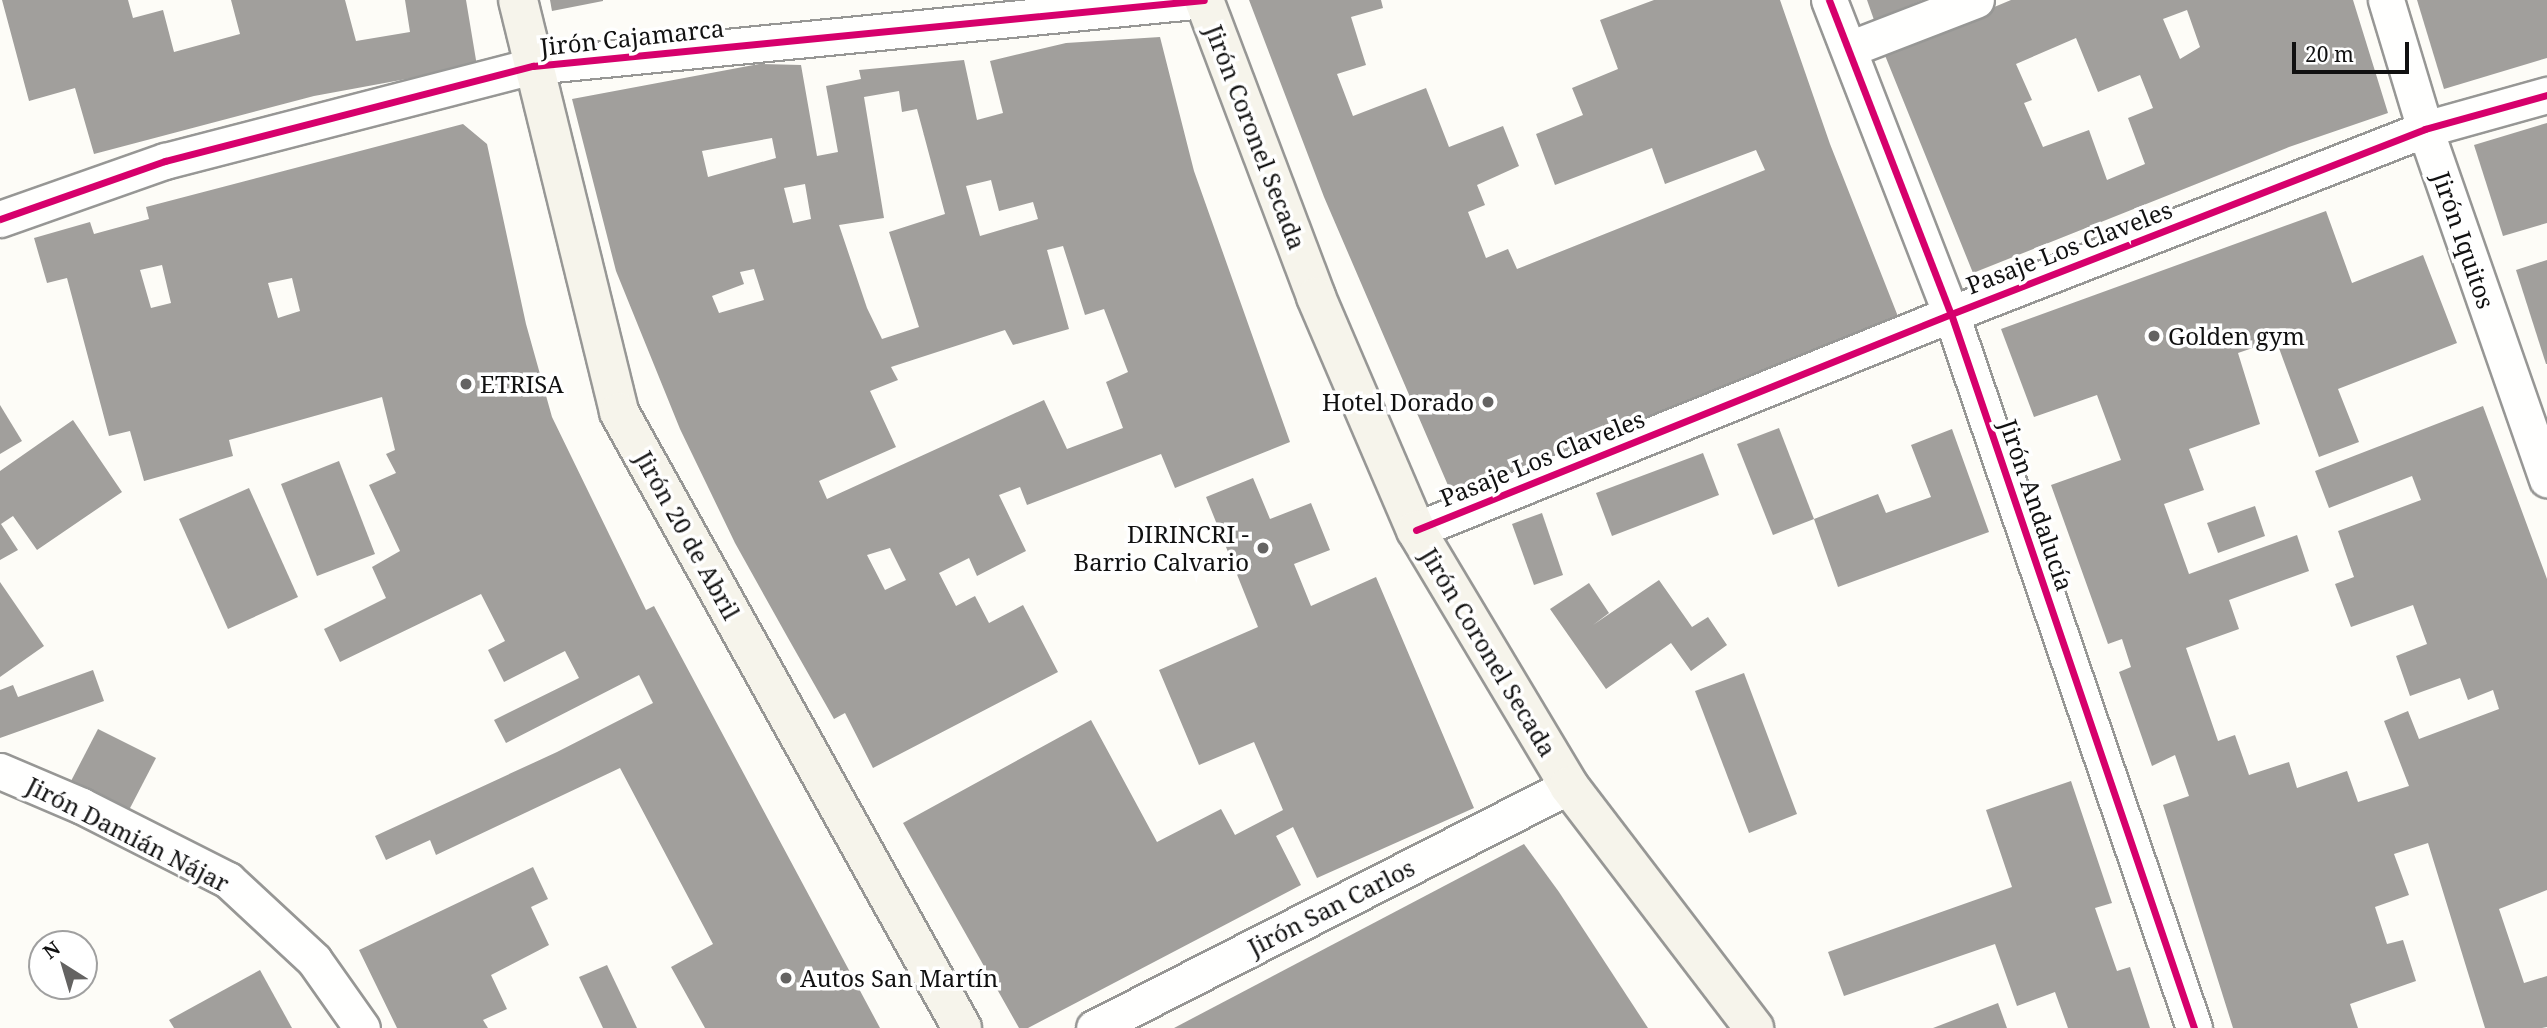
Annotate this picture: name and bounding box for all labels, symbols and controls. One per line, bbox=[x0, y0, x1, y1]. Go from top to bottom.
street label: Jirón Cajamarca bbox=[539, 13, 725, 61]
street label: Jirón Coronel Secada bbox=[1200, 21, 1312, 253]
scale bar bbox=[2295, 28, 2412, 72]
text: 20 m bbox=[2305, 40, 2354, 68]
street label: Jirón Iquitos bbox=[2427, 168, 2501, 312]
street label: Pasaje Los Claveles bbox=[1962, 194, 2176, 300]
place label: Golden gym bbox=[2168, 322, 2305, 350]
marker: Golden gym bbox=[2146, 328, 2162, 344]
place label: ETRISA bbox=[480, 370, 564, 398]
marker: ETRISA bbox=[458, 376, 474, 392]
place label: Hotel Dorado bbox=[1322, 388, 1474, 416]
marker: Hotel Dorado bbox=[1480, 394, 1496, 410]
street label: Pasaje Los Claveles bbox=[1436, 404, 1648, 512]
street label: Jirón Andalucía bbox=[1994, 415, 2080, 595]
street label: Jirón 20 de Abril bbox=[630, 446, 746, 624]
place label: DIRINCRI - Barrio Calvario bbox=[1073, 520, 1249, 576]
marker: DIRINCRI - Barrio Calvario bbox=[1255, 540, 1271, 556]
street label: Jirón Coronel Secada bbox=[1415, 542, 1563, 762]
street label: Jirón Damián Nájar bbox=[22, 770, 234, 898]
street label: Jirón San Carlos bbox=[1243, 853, 1419, 961]
north arrow bbox=[28, 930, 98, 1000]
text: N bbox=[38, 935, 65, 965]
place label: Autos San Martín bbox=[800, 964, 998, 992]
marker: Autos San Martín bbox=[778, 970, 794, 986]

